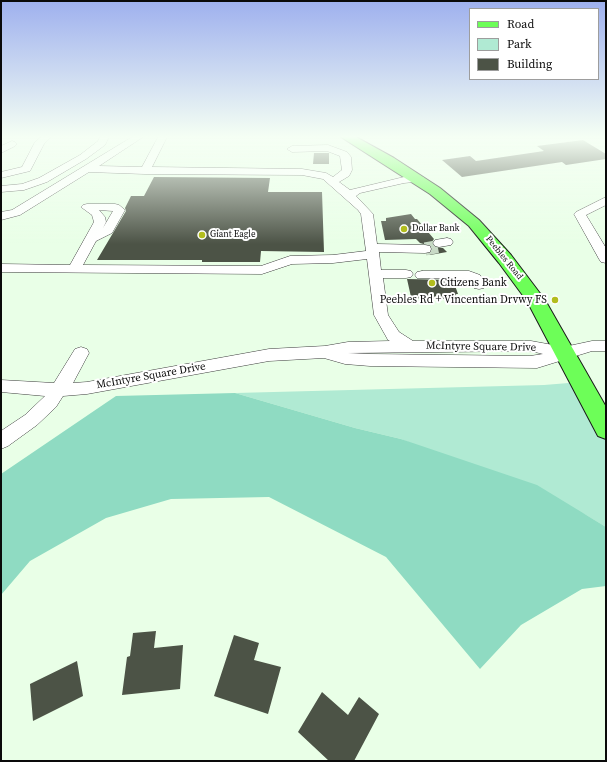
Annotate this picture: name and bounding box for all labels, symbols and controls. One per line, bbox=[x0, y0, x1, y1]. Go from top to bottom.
legend bbox=[469, 8, 599, 80]
text: Road bbox=[507, 16, 534, 32]
text: Park bbox=[507, 36, 532, 52]
text: Building bbox=[507, 56, 552, 72]
marker: Dollar Bank bbox=[399, 224, 409, 234]
place label: Dollar Bank bbox=[412, 224, 460, 234]
marker: Giant Eagle bbox=[197, 230, 207, 240]
place label: Giant Eagle bbox=[210, 230, 256, 240]
street label: Peebles Road bbox=[483, 234, 525, 282]
place label: Citizens Bank bbox=[440, 276, 507, 290]
marker: Citizens Bank bbox=[427, 278, 437, 288]
place label: Peebles Rd + Vincentian Drvwy FS bbox=[380, 293, 547, 307]
marker: Peebles Rd + Vincentian Drvwy FS bbox=[550, 295, 560, 305]
street label: McIntyre Square Drive bbox=[426, 339, 536, 355]
street label: McIntyre Square Drive bbox=[95, 360, 207, 392]

